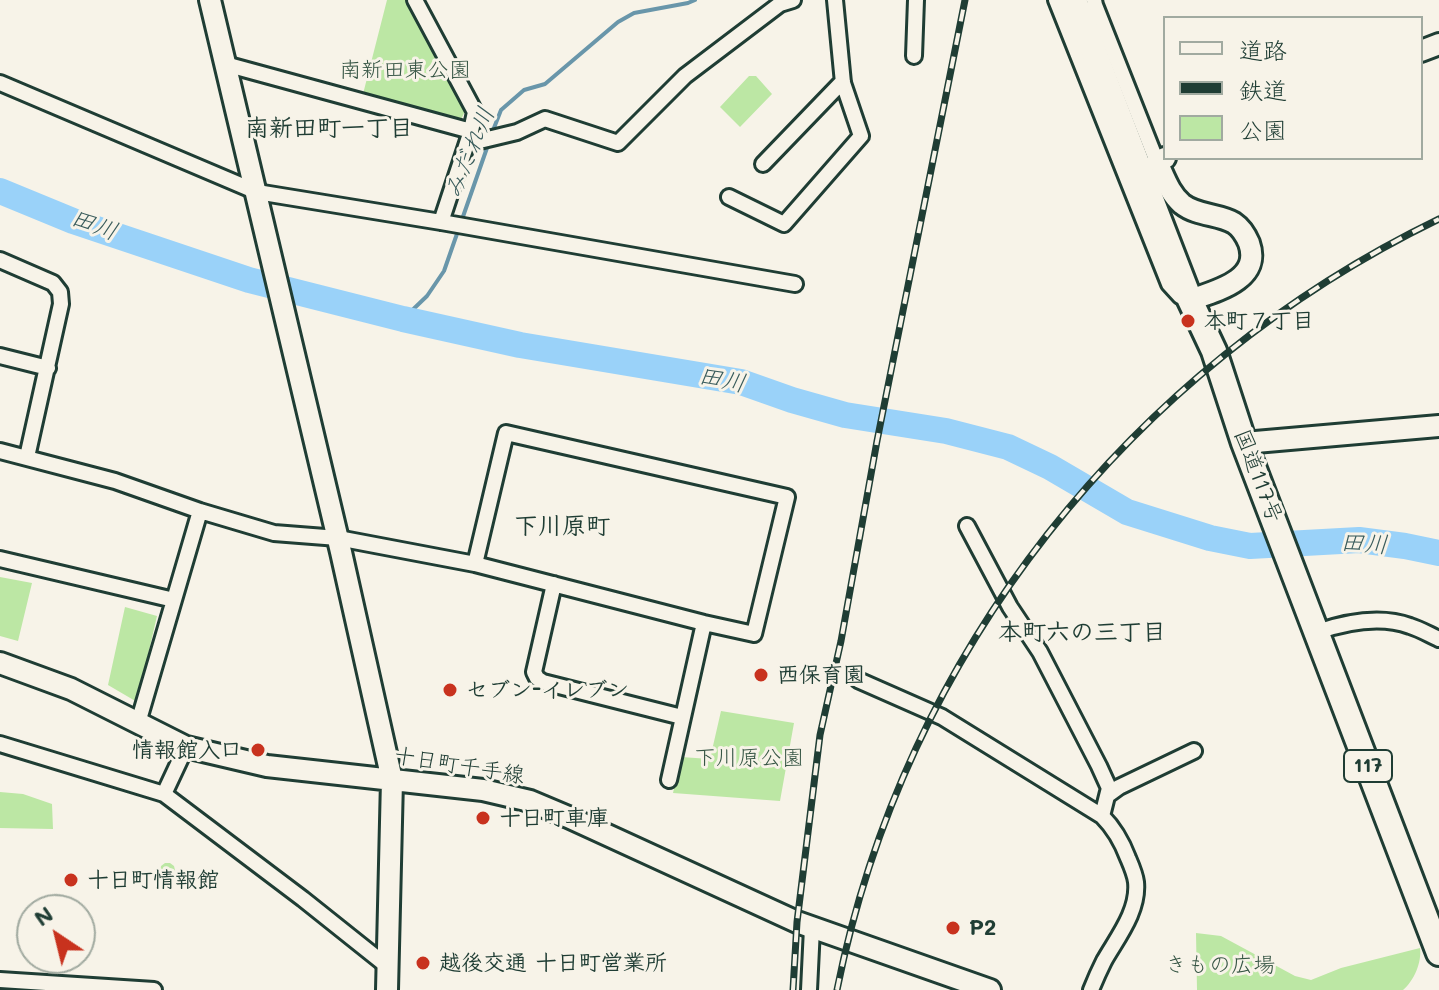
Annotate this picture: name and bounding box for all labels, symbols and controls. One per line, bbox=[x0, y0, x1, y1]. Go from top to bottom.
legend bbox=[1163, 16, 1423, 160]
text: 道路 bbox=[1239, 34, 1287, 65]
park label: 南新田東公園 bbox=[339, 57, 471, 83]
text: 鉄道 bbox=[1239, 74, 1287, 105]
water label: みだれ川 bbox=[439, 103, 501, 203]
text: 公園 bbox=[1239, 114, 1287, 145]
district label: 南新田町一丁目 bbox=[245, 115, 413, 143]
water label: 田川 bbox=[67, 203, 121, 247]
place label: 本町７丁目 bbox=[1204, 308, 1314, 334]
marker: 本町７丁目 bbox=[1179, 312, 1197, 330]
water label: 田川 bbox=[696, 361, 748, 399]
street label: 国道117号 bbox=[1228, 426, 1288, 526]
district label: 下川原町 bbox=[514, 513, 610, 541]
water label: 田川 bbox=[1339, 528, 1389, 560]
district label: 本町六の三丁目 bbox=[998, 619, 1166, 647]
place label: 西保育園 bbox=[777, 662, 865, 688]
marker: 西保育園 bbox=[752, 666, 770, 684]
place label: セブン-イレブン bbox=[466, 677, 629, 703]
marker: セブン-イレブン bbox=[441, 681, 459, 699]
place label: 情報館入口 bbox=[132, 737, 242, 763]
marker: 情報館入口 bbox=[249, 741, 267, 759]
street label: 十日町千手線 bbox=[392, 743, 526, 789]
park label: 下川原公園 bbox=[694, 745, 804, 771]
road number: 117 bbox=[1344, 750, 1392, 782]
place label: 十日町車庫 bbox=[499, 805, 609, 831]
marker: 十日町車庫 bbox=[474, 809, 492, 827]
place label: 十日町情報館 bbox=[87, 867, 219, 893]
marker: 十日町情報館 bbox=[62, 871, 80, 889]
north arrow bbox=[16, 894, 96, 974]
text: N bbox=[28, 899, 58, 932]
place label: P2 bbox=[969, 915, 996, 941]
marker: P2 bbox=[944, 919, 962, 937]
place label: 越後交通 十日町営業所 bbox=[439, 950, 667, 976]
park label: きもの広場 bbox=[1165, 952, 1275, 978]
marker: 越後交通 十日町営業所 bbox=[414, 954, 432, 972]

